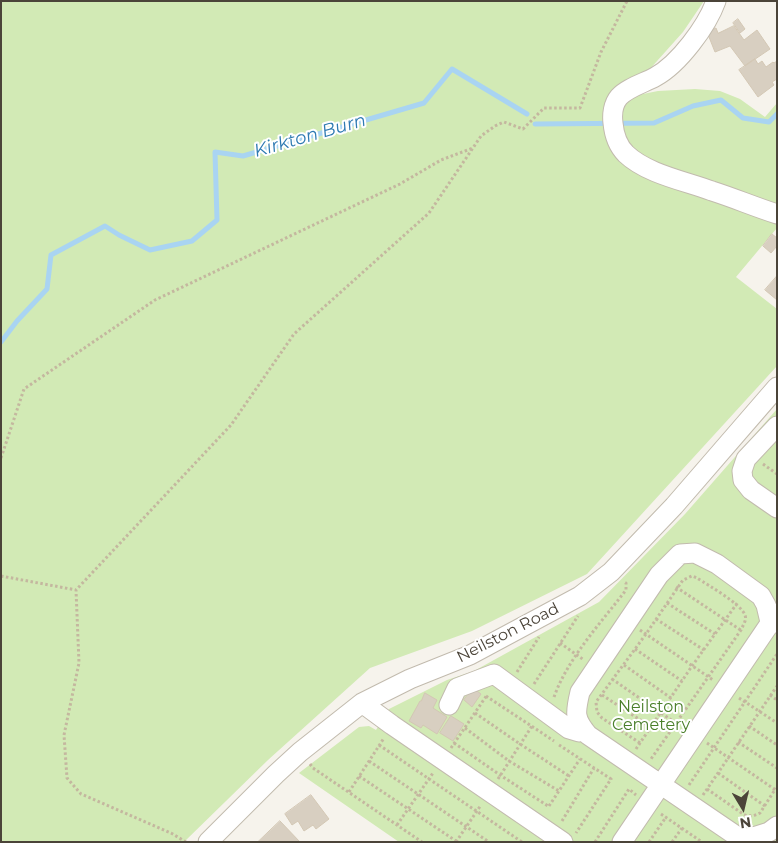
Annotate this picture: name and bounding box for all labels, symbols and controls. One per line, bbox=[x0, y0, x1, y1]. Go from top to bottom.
water label: Kirkton Burn bbox=[252, 110, 368, 162]
street label: Neilston Road bbox=[454, 599, 562, 667]
park label: Neilston Cemetery bbox=[612, 697, 690, 735]
north arrow bbox=[718, 783, 768, 833]
text: N bbox=[738, 813, 752, 833]

